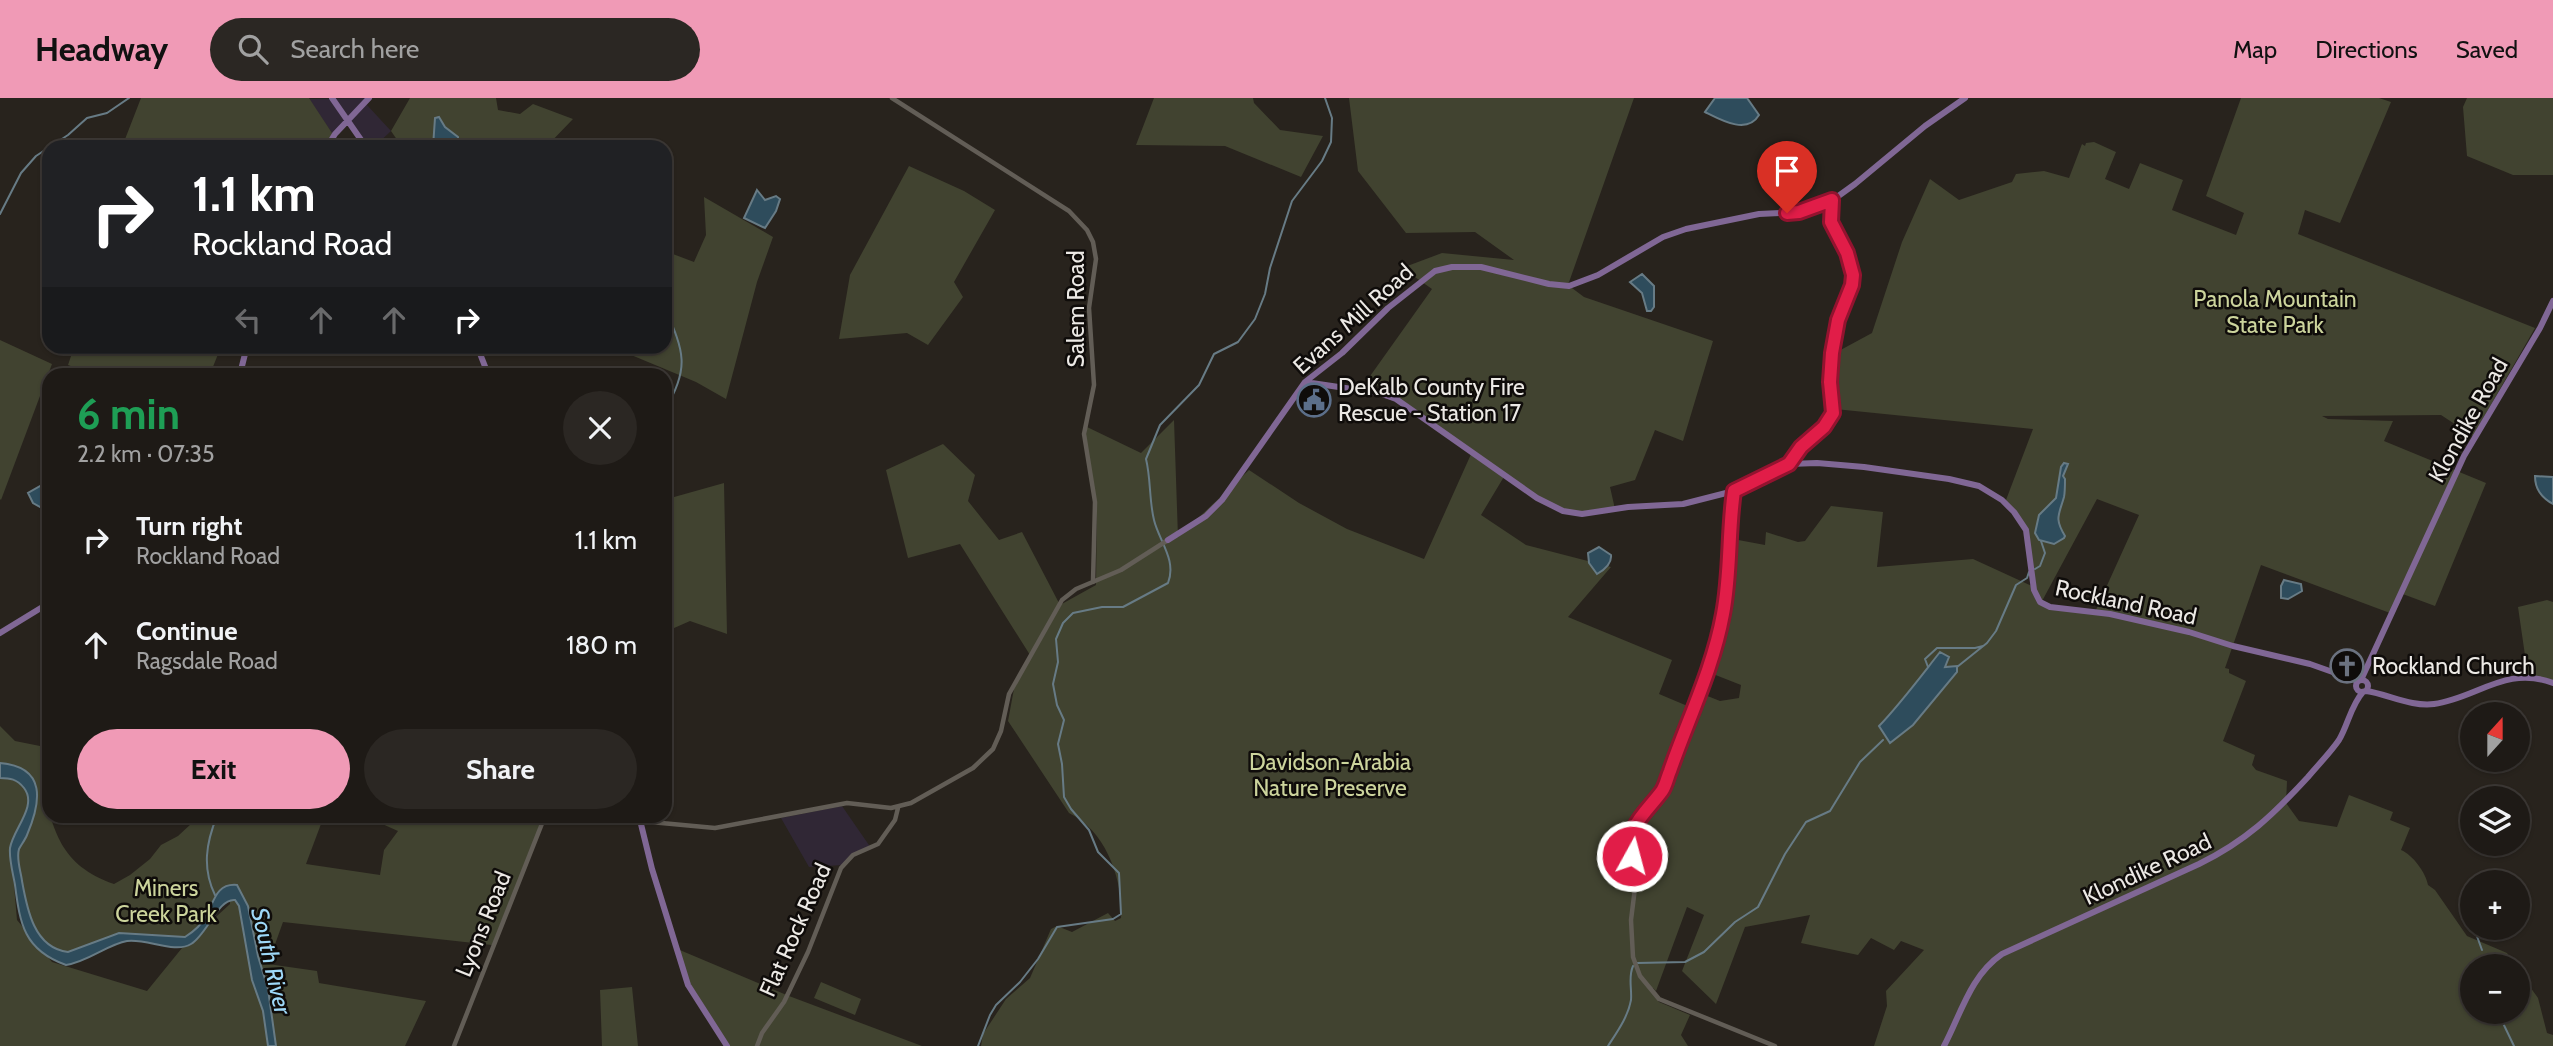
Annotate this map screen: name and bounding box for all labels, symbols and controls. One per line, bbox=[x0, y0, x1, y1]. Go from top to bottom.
search box bbox=[210, 18, 700, 81]
text: Headway bbox=[35, 29, 168, 69]
icon: search bbox=[234, 30, 272, 68]
text: Search here bbox=[290, 33, 419, 65]
text: Map bbox=[2233, 35, 2277, 64]
text: Directions bbox=[2315, 35, 2418, 64]
text: Saved bbox=[2456, 35, 2518, 64]
pin bbox=[1757, 141, 1817, 213]
icon: arrive bbox=[1768, 152, 1806, 190]
text: 1.1 km bbox=[192, 164, 316, 223]
icon: right bbox=[77, 168, 168, 259]
text: Rockland Road bbox=[192, 224, 392, 263]
street label: Salem Road bbox=[1062, 251, 1090, 367]
street label: Evans Mill Road bbox=[1287, 258, 1419, 380]
park label: Panola Mountain State Park bbox=[2193, 285, 2357, 339]
icon: left bbox=[229, 301, 267, 339]
icon: ahead bbox=[302, 301, 340, 339]
icon: ahead bbox=[375, 301, 413, 339]
icon: right bbox=[448, 301, 486, 339]
street label: Klondike Road bbox=[2422, 353, 2514, 487]
place label: DeKalb County Fire Rescue - Station 17 bbox=[1338, 373, 1525, 427]
public building icon: DeKalb County Fire Rescue - Station 17 bbox=[1295, 381, 1333, 419]
text: 6 min bbox=[77, 388, 180, 440]
button: close bbox=[563, 391, 637, 465]
text: 2.2 km · 07:35 bbox=[77, 440, 214, 468]
text: Turn right bbox=[136, 510, 242, 542]
icon: right bbox=[77, 521, 115, 559]
text: 1.1 km bbox=[575, 524, 637, 556]
text: Rockland Road bbox=[136, 542, 280, 570]
street label: Rockland Road bbox=[2053, 573, 2199, 631]
text: Continue bbox=[136, 615, 238, 647]
icon: ahead bbox=[77, 626, 115, 664]
text: 180 m bbox=[566, 629, 637, 661]
text: Ragsdale Road bbox=[136, 647, 278, 675]
church icon: Rockland Church bbox=[2328, 647, 2366, 685]
place label: Rockland Church bbox=[2372, 652, 2535, 680]
north arrow bbox=[2460, 702, 2530, 772]
map controls bbox=[2460, 702, 2530, 1024]
button: Exit bbox=[77, 729, 350, 809]
button: Share bbox=[364, 729, 637, 809]
park label: Davidson-Arabia Nature Preserve bbox=[1249, 748, 1411, 802]
button: layers bbox=[2460, 786, 2530, 856]
position arrow bbox=[1595, 819, 1669, 893]
street label: Klondike Road bbox=[2078, 827, 2216, 911]
street label: Flat Rock Road bbox=[753, 859, 837, 1001]
street label: Lyons Road bbox=[449, 867, 517, 981]
button: + bbox=[2460, 870, 2530, 940]
park label: Miners Creek Park bbox=[115, 874, 217, 928]
water label: South River bbox=[245, 905, 298, 1019]
button: − bbox=[2460, 954, 2530, 1024]

